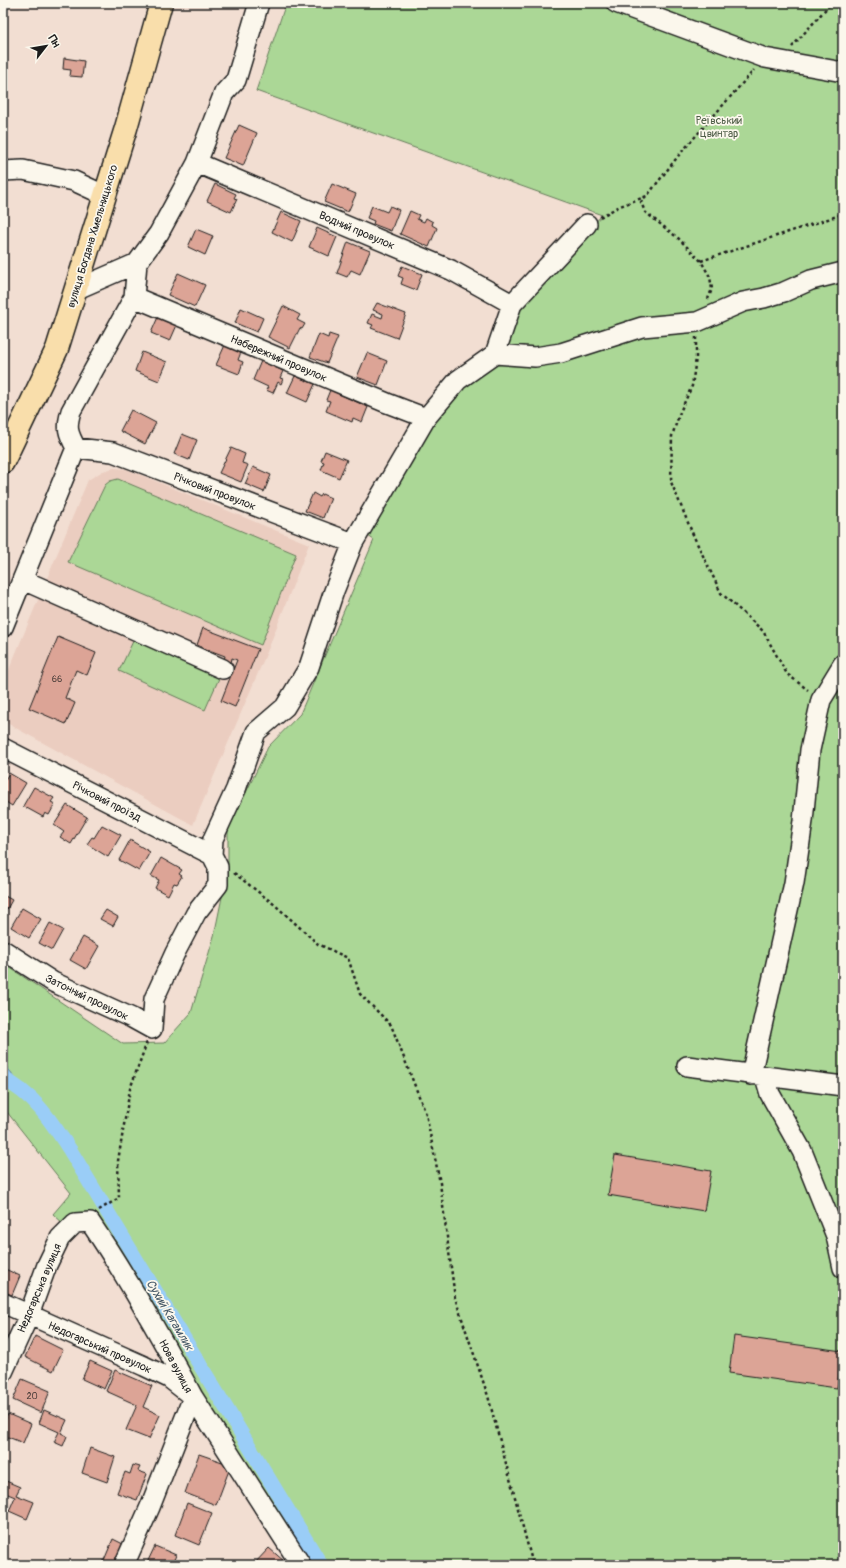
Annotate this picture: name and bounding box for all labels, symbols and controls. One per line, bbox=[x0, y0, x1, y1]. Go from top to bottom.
north arrow bbox=[26, 26, 66, 66]
text: Пн bbox=[45, 33, 63, 50]
park label: Реївський цвинтар bbox=[696, 114, 742, 140]
street label: вулиця Богдана Хмельницького bbox=[65, 163, 120, 309]
street label: Водний провулок bbox=[317, 209, 397, 252]
street label: Набережний провулок bbox=[229, 332, 329, 385]
street label: Річковий провулок bbox=[172, 470, 258, 513]
house number: 66 bbox=[52, 674, 62, 685]
street label: Річковий проїзд bbox=[70, 779, 143, 824]
street label: Затонний провулок bbox=[43, 972, 131, 1023]
street label: Недогарська вулиця bbox=[15, 1242, 64, 1335]
water label: Сухий Кагамлик bbox=[143, 1277, 198, 1355]
street label: Недогарський провулок bbox=[46, 1319, 154, 1376]
street label: Нова вулиця bbox=[156, 1337, 195, 1395]
house number: 20 bbox=[26, 1391, 38, 1402]

